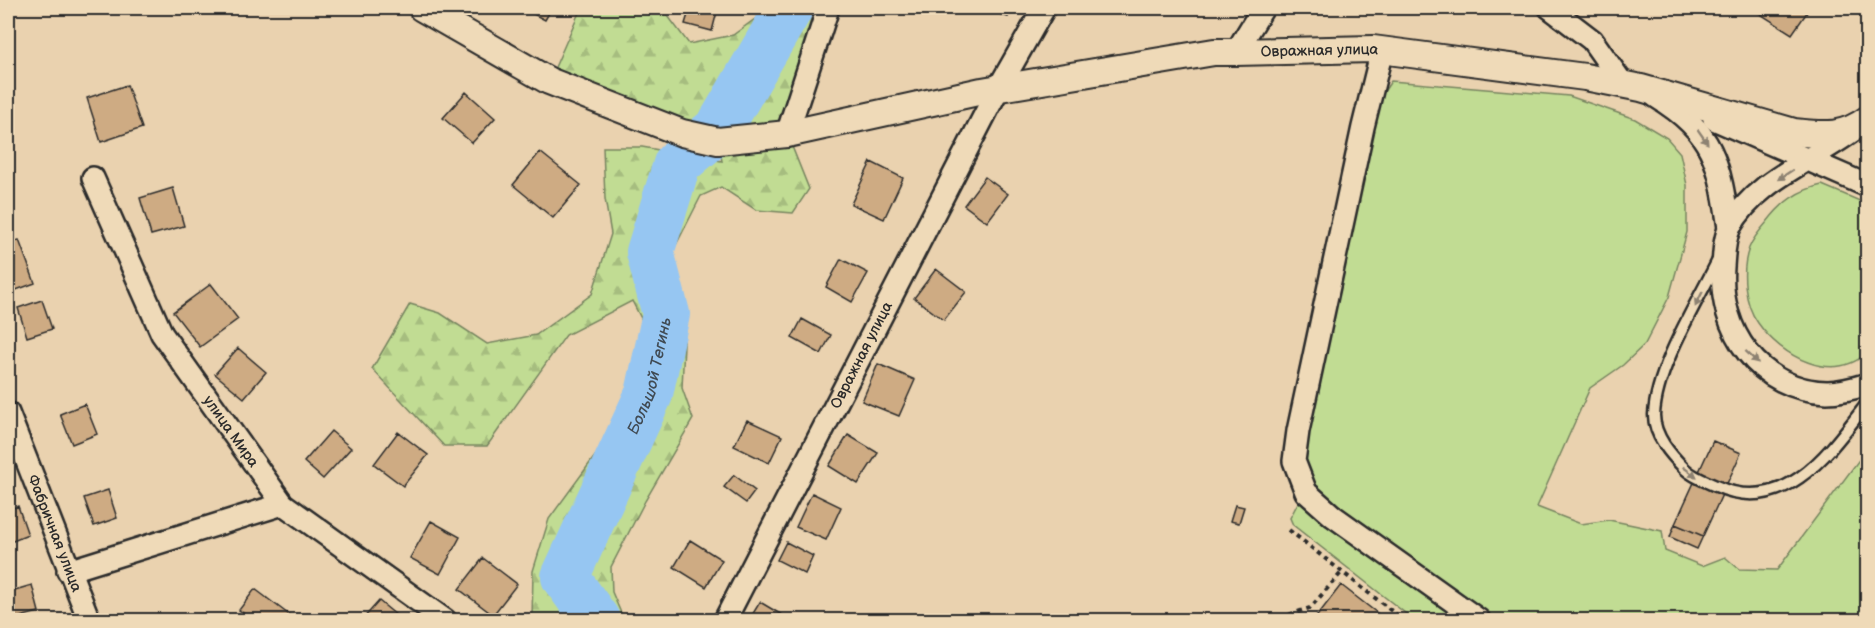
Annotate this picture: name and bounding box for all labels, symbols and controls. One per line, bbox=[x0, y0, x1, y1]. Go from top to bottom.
street label: Овражная улица bbox=[1260, 40, 1380, 61]
one-way arrow bbox=[1697, 128, 1709, 144]
one-way arrow bbox=[1776, 170, 1793, 181]
one-way arrow bbox=[1694, 290, 1703, 307]
street label: Овражная улица bbox=[826, 298, 897, 412]
water label: Большой Тегинь bbox=[624, 316, 676, 438]
one-way arrow bbox=[1745, 350, 1760, 364]
street label: улица Мира bbox=[199, 392, 263, 471]
one-way arrow bbox=[1681, 466, 1697, 478]
street label: Фабричная улица bbox=[23, 472, 86, 595]

